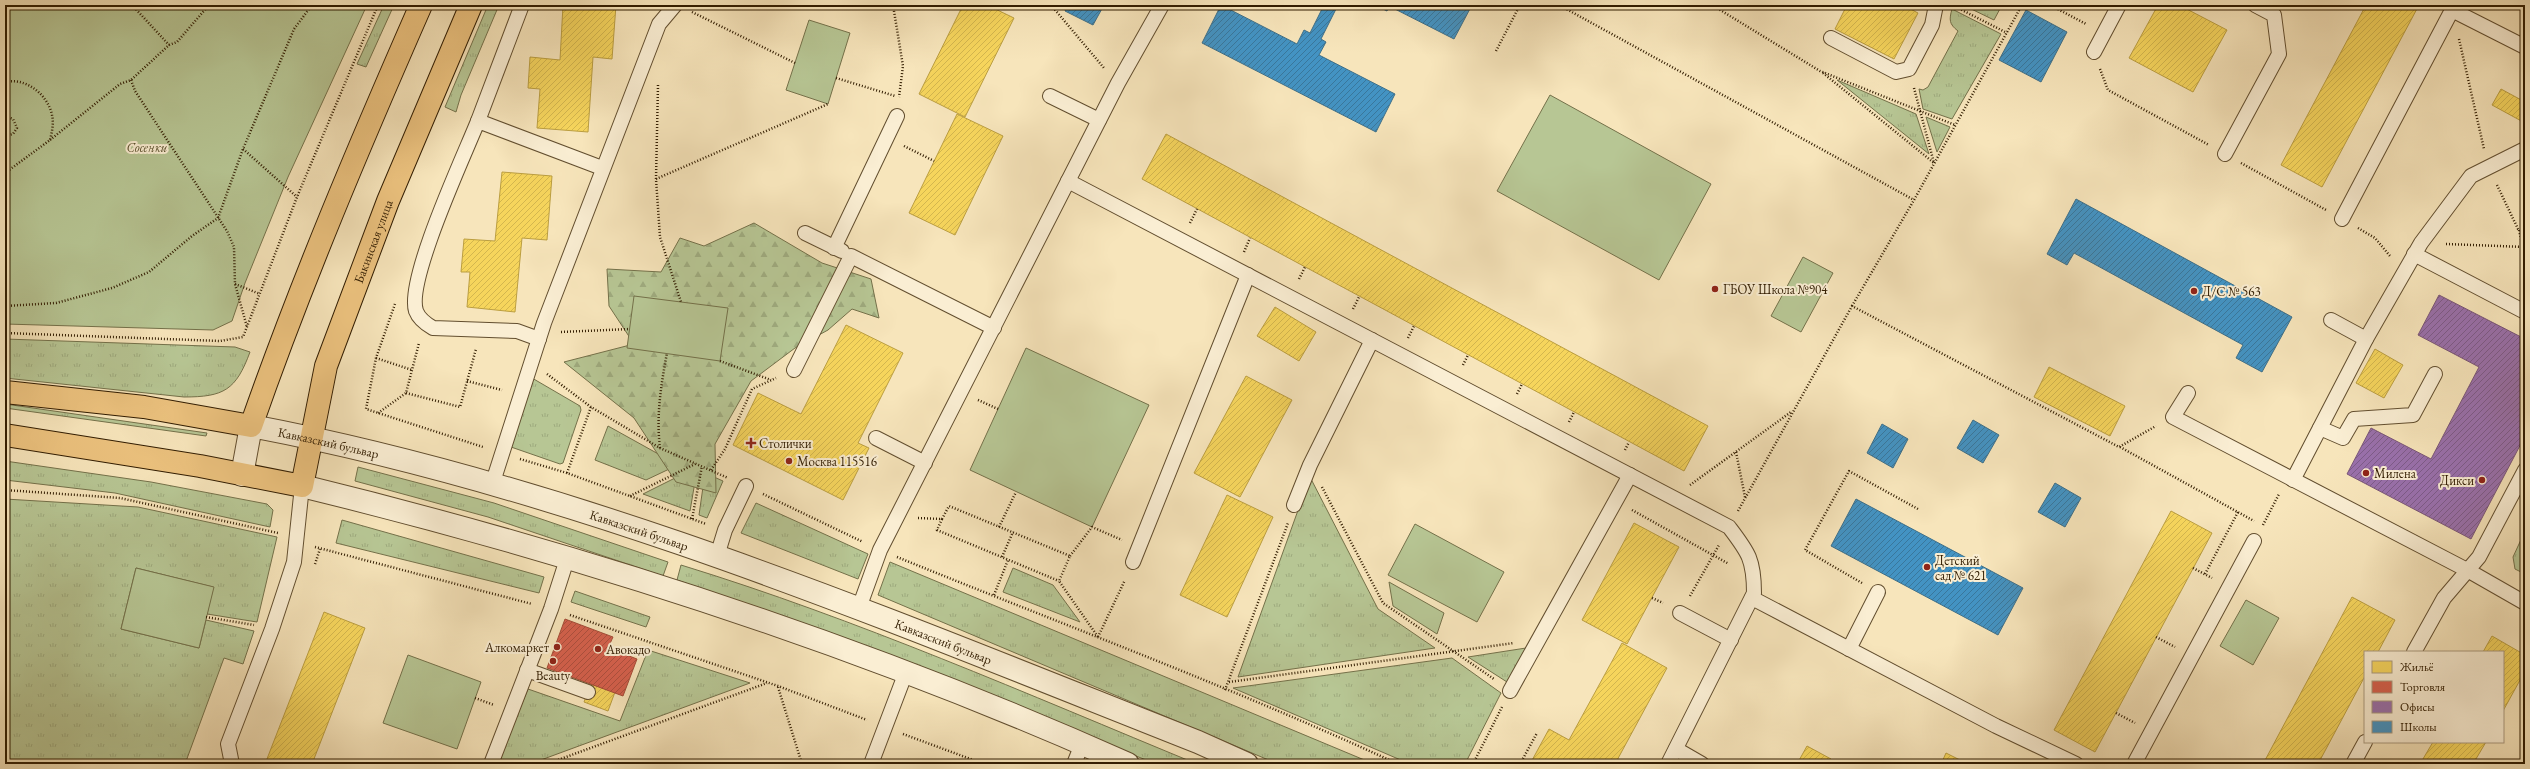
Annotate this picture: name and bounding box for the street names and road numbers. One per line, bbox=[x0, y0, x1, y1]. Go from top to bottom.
street label: Бакинская улица bbox=[350, 197, 397, 286]
street label: Кавказский бульвар bbox=[276, 423, 381, 463]
street label: Кавказский бульвар bbox=[588, 506, 691, 555]
street label: Кавказский бульвар bbox=[892, 615, 995, 668]

